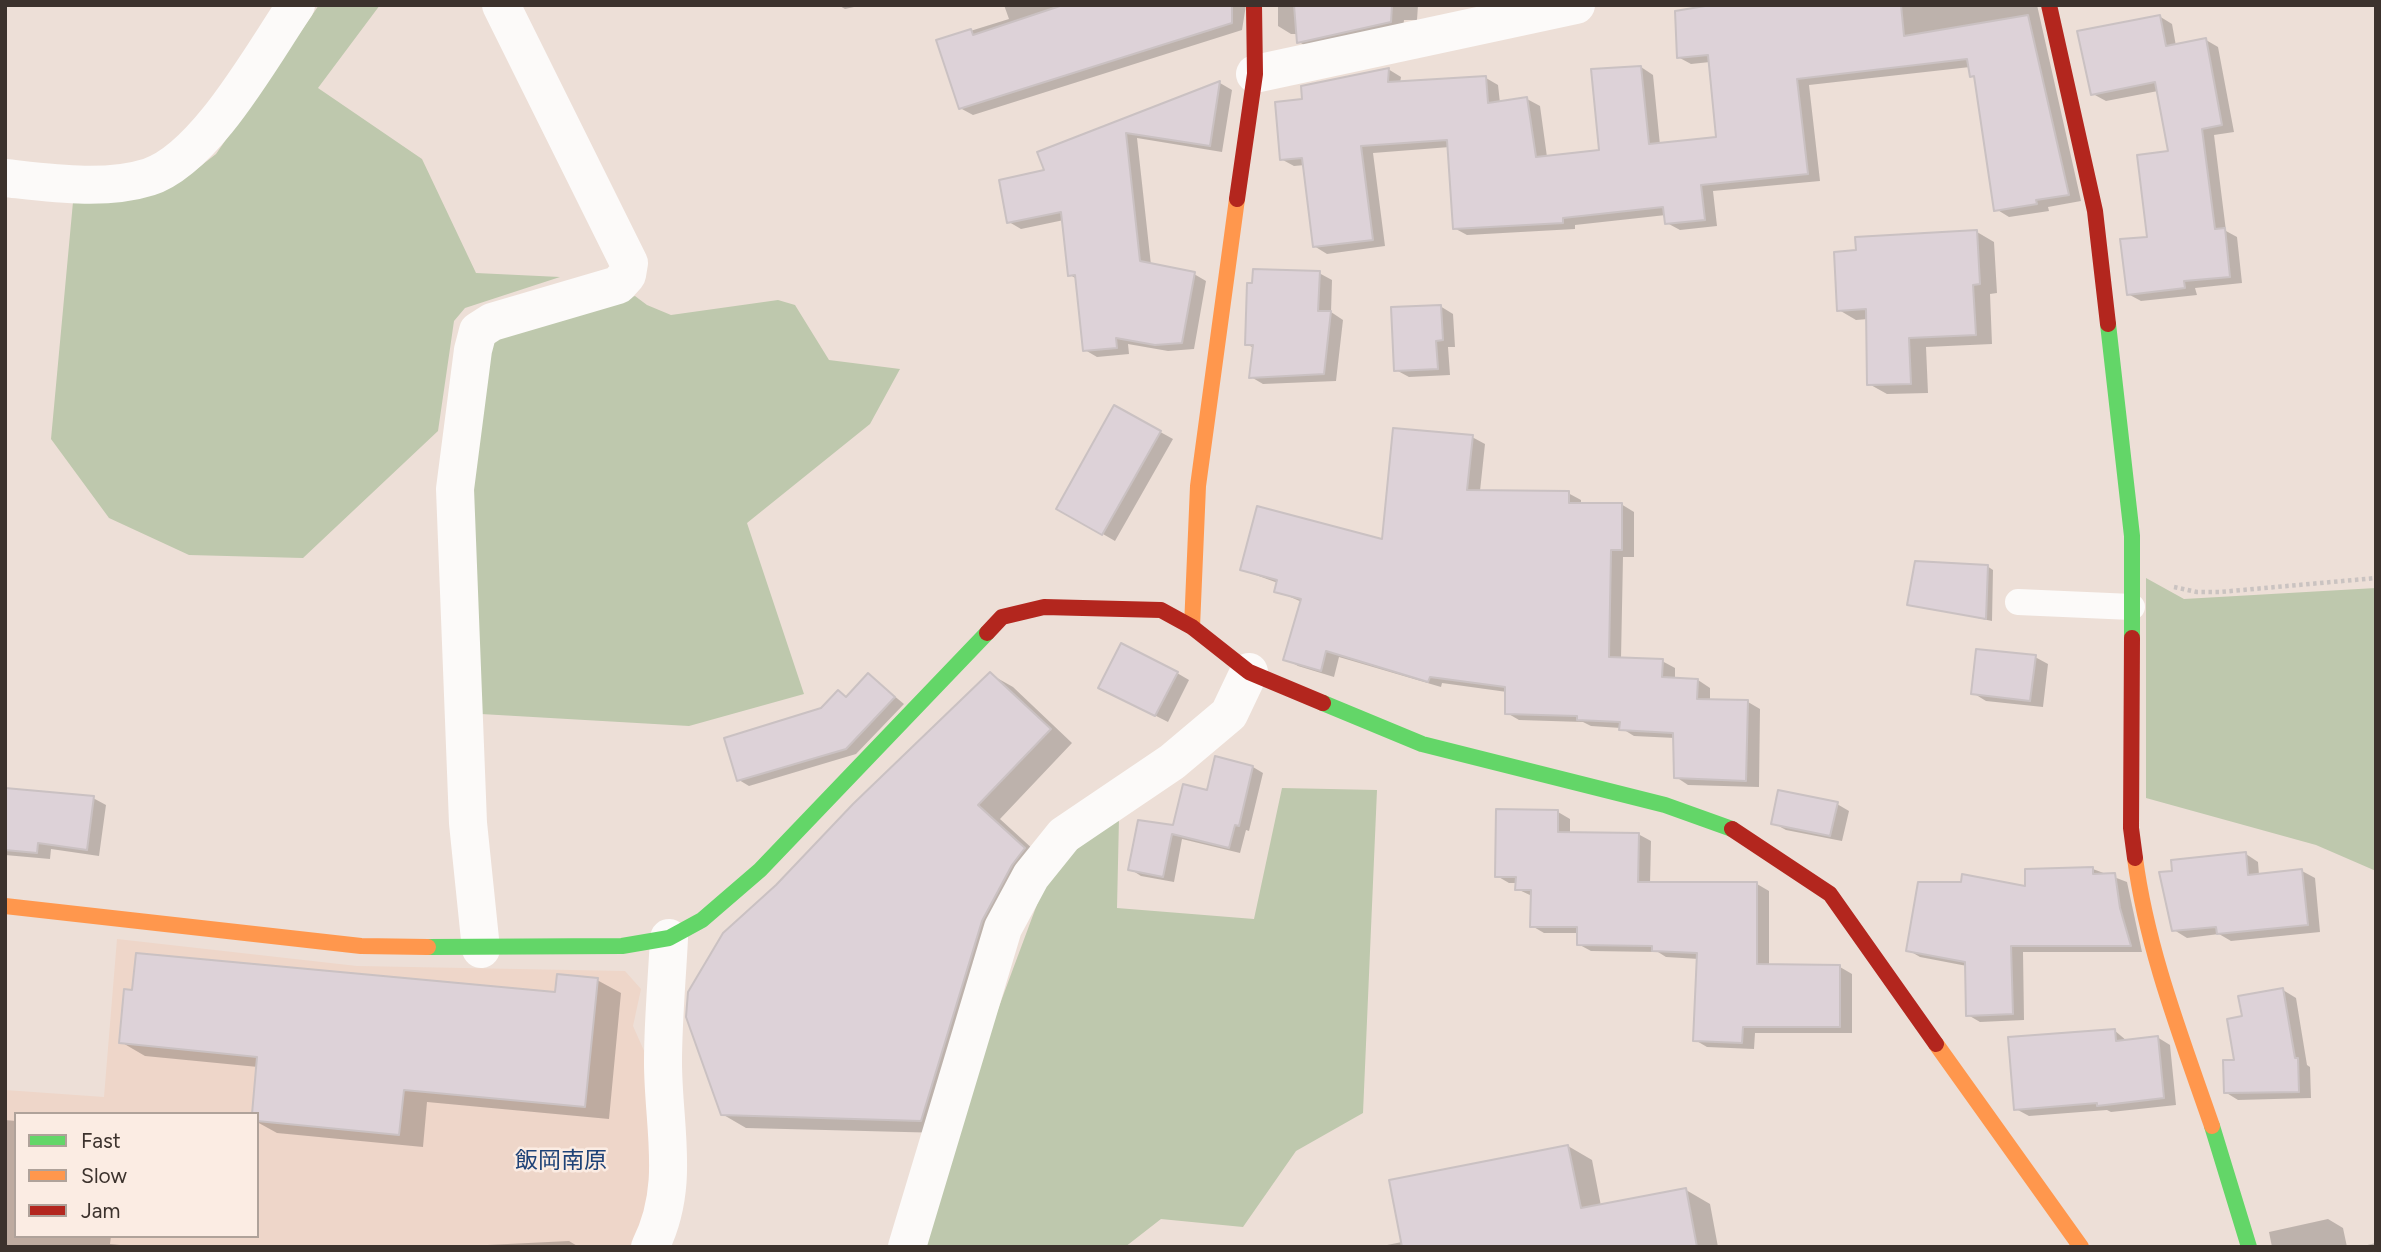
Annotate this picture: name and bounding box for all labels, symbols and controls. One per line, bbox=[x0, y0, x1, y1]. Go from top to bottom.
legend bbox=[14, 1112, 259, 1238]
text: Fast bbox=[81, 1128, 121, 1153]
district label: 飯岡南原 bbox=[515, 1147, 607, 1175]
text: Slow bbox=[81, 1163, 127, 1188]
text: Jam bbox=[81, 1198, 120, 1223]

